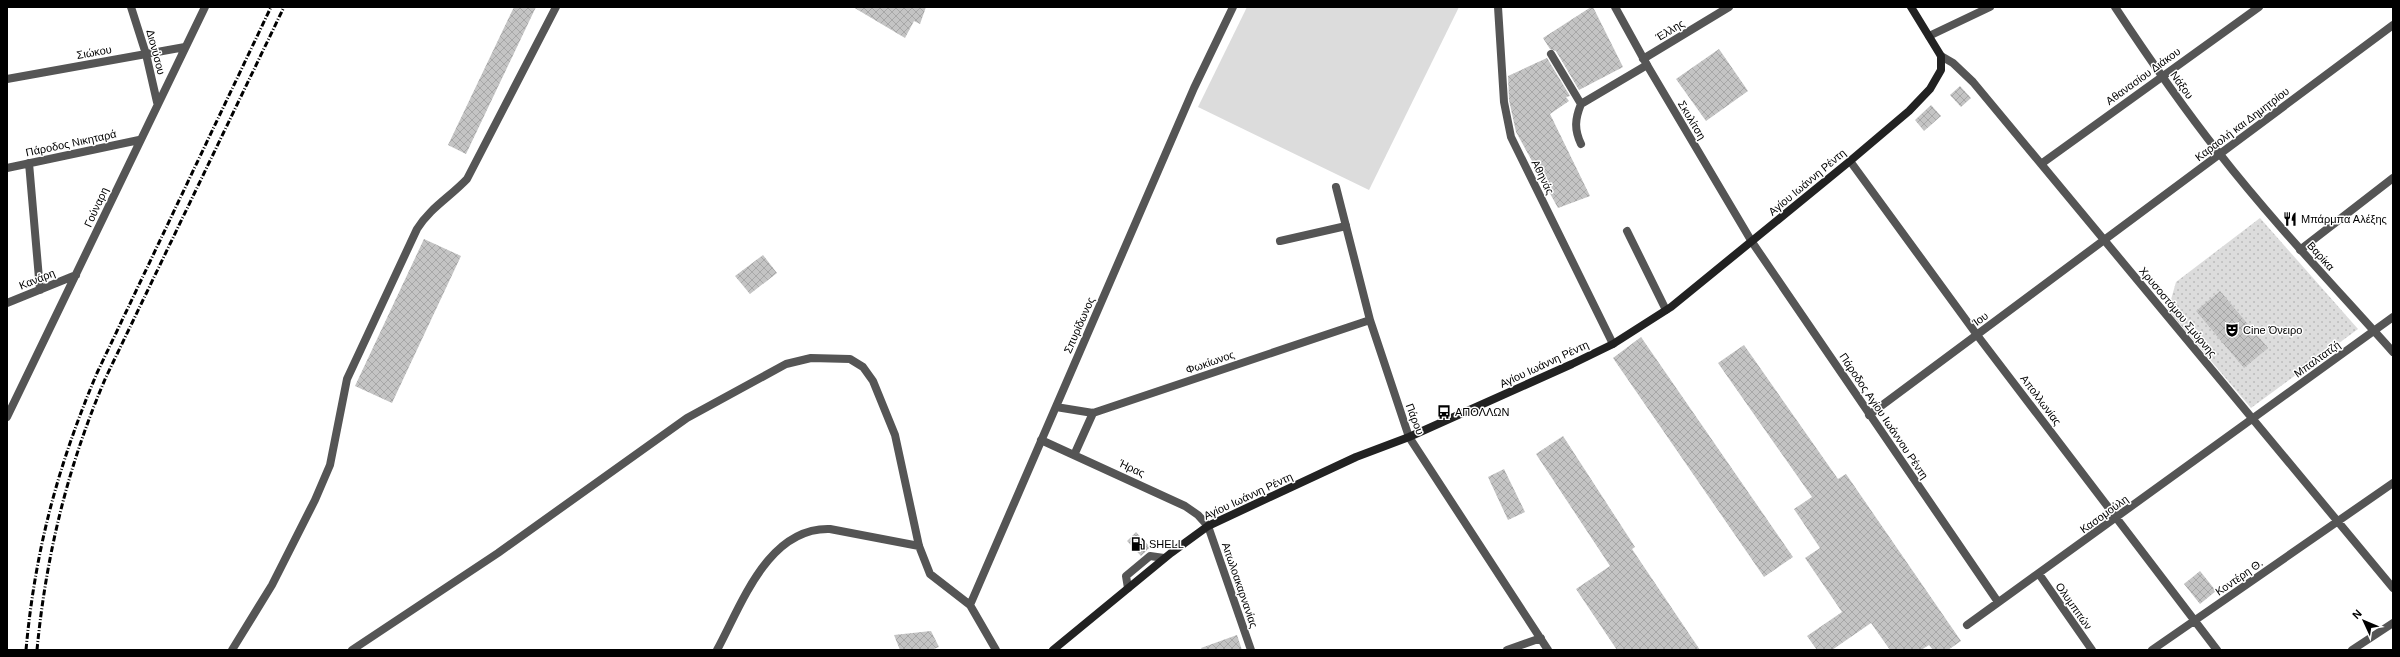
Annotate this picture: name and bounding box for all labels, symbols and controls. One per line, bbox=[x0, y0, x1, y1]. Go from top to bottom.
street label: Έλλης bbox=[1653, 17, 1686, 44]
street label: Διονύσου bbox=[144, 28, 168, 76]
street label: Σιώκου bbox=[76, 43, 112, 61]
street label: Αθανασίου Διάκου bbox=[2103, 45, 2183, 107]
street label: Νάξου bbox=[2168, 69, 2196, 101]
street label: Καραολή και Δημητρίου bbox=[2193, 85, 2291, 163]
street label: Σκυλίτση bbox=[1676, 98, 1708, 142]
street label: Πάροδος Νικηταρά bbox=[25, 127, 118, 158]
street label: Αγίου Ιωάννη Ρέντη bbox=[1766, 146, 1848, 218]
street label: Αθηνάς bbox=[1530, 158, 1556, 196]
street label: Γούναρη bbox=[82, 185, 110, 229]
restaurant icon: Μπάρμπα Αλέξης bbox=[2282, 211, 2298, 227]
place label: Μπάρμπα Αλέξης bbox=[2301, 213, 2387, 225]
street label: Βαρίκα bbox=[2305, 239, 2337, 273]
street label: Χρυσοστόμου Σμύρνης bbox=[2137, 265, 2219, 359]
street label: Κανάρη bbox=[17, 266, 57, 292]
street label: Σπυρίδωνος bbox=[1061, 295, 1097, 355]
street label: Ίου bbox=[1969, 309, 1990, 329]
theatre icon: Cine Όνειρο bbox=[2224, 322, 2240, 338]
place label: Cine Όνειρο bbox=[2243, 324, 2302, 336]
street label: Αγίου Ιωάννη Ρέντη bbox=[1498, 338, 1590, 390]
street label: Μπαλτατζή bbox=[2292, 338, 2342, 380]
street label: Φωκίωνος bbox=[1184, 348, 1236, 376]
street label: Πάροδος Αγίου Ιωάννου Ρέντη bbox=[1837, 351, 1931, 481]
street label: Απολλωνίας bbox=[2018, 373, 2064, 427]
street label: Πάρου bbox=[1404, 402, 1426, 436]
bus stop icon: ΑΠΟΛΛΩΝ bbox=[1436, 404, 1452, 420]
place label: ΑΠΟΛΛΩΝ bbox=[1455, 406, 1510, 418]
street label: Ήρας bbox=[1116, 456, 1147, 479]
street label: Αγίου Ιωάννη Ρέντη bbox=[1202, 470, 1294, 522]
street label: Κασομούλη bbox=[2078, 493, 2130, 535]
fuel station icon: SHELL bbox=[1130, 536, 1146, 552]
place label: SHELL bbox=[1149, 538, 1184, 550]
street label: Αιτωλοακαρνανίας bbox=[1220, 541, 1260, 629]
street label: Κοντέρη Θ. bbox=[2213, 556, 2265, 598]
street label: Ολυμπιτών bbox=[2053, 580, 2095, 632]
north arrow bbox=[2344, 601, 2384, 641]
text: N bbox=[2350, 607, 2364, 621]

